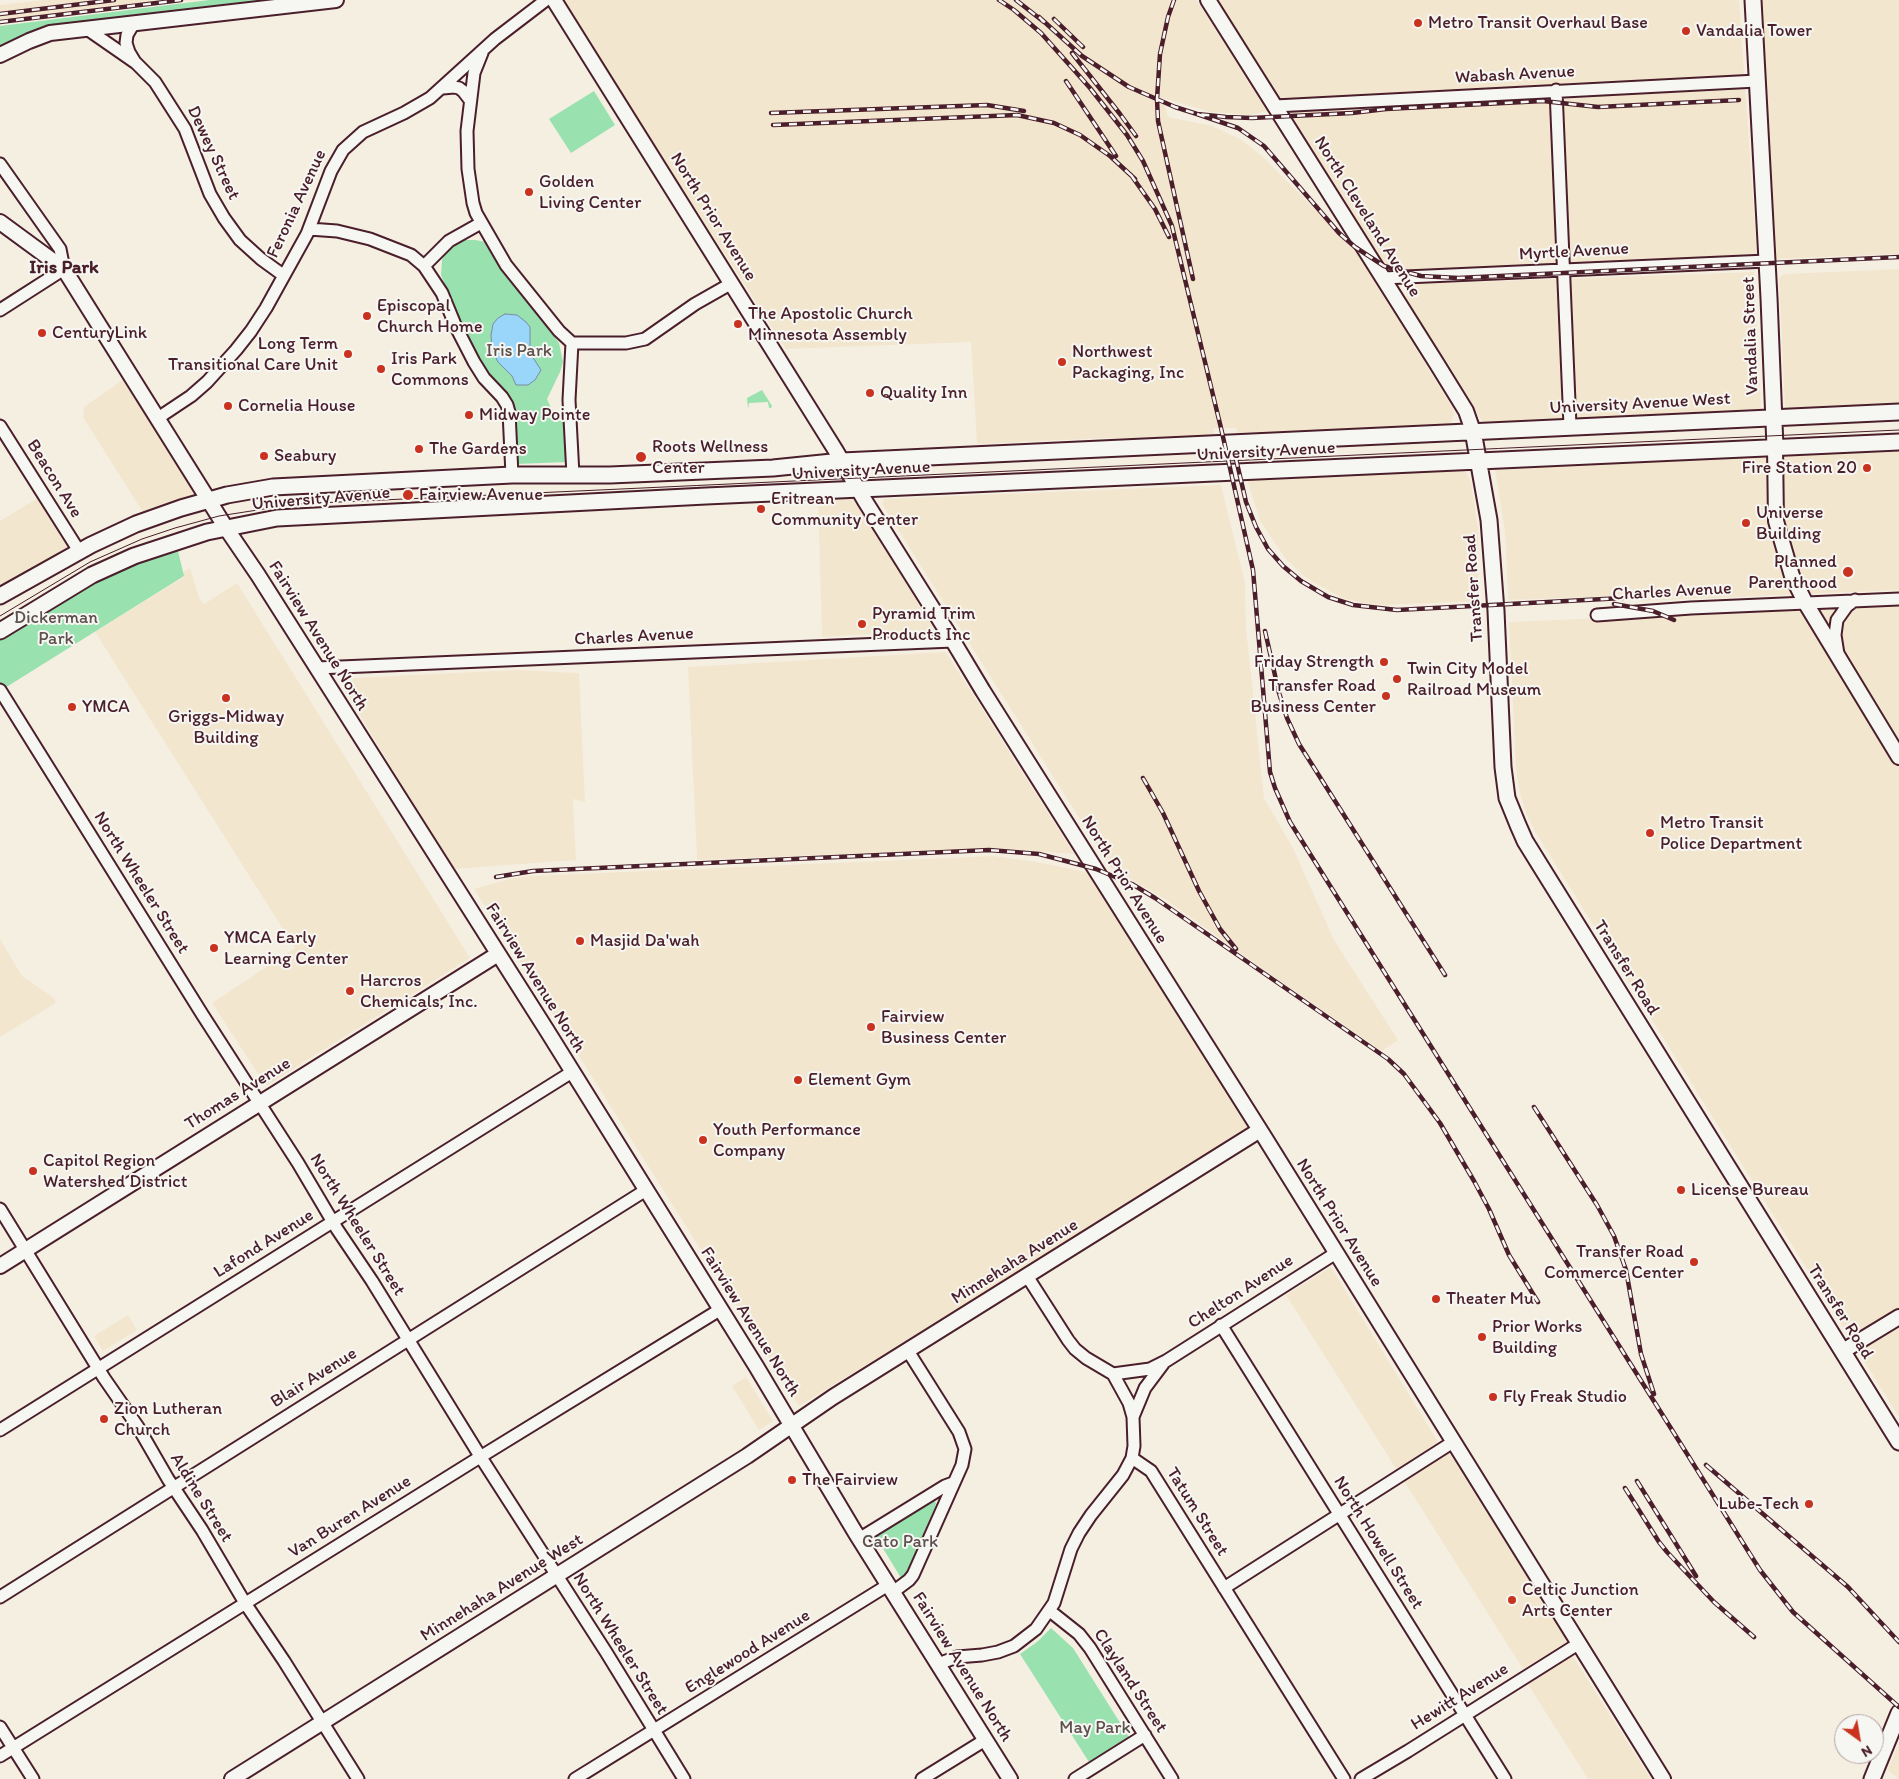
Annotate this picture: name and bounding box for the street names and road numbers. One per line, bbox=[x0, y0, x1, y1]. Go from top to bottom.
street label: Wabash Avenue bbox=[1454, 61, 1576, 89]
street label: Dewey Street bbox=[182, 102, 244, 204]
street label: North Cleveland Avenue bbox=[1309, 133, 1425, 301]
street label: Feronia Avenue bbox=[262, 146, 332, 262]
street label: North Prior Avenue bbox=[665, 149, 761, 285]
street label: Myrtle Avenue bbox=[1518, 238, 1630, 266]
street label: Vandalia Street bbox=[1738, 276, 1764, 396]
street label: University Avenue West bbox=[1549, 388, 1731, 420]
street label: Beacon Ave bbox=[21, 436, 87, 522]
street label: University Avenue bbox=[1196, 438, 1336, 466]
street label: University Avenue bbox=[791, 457, 931, 485]
street label: University Avenue bbox=[251, 482, 391, 516]
street label: Transfer Road bbox=[1459, 533, 1489, 643]
street label: Fairview Avenue North bbox=[263, 557, 373, 715]
street label: Charles Avenue bbox=[1612, 578, 1732, 606]
street label: Charles Avenue bbox=[574, 623, 694, 651]
street label: North Wheeler Street bbox=[88, 808, 194, 958]
street label: North Prior Avenue bbox=[1076, 812, 1172, 948]
street label: Fairview Avenue North bbox=[480, 899, 590, 1057]
street label: Transfer Road bbox=[1588, 916, 1664, 1020]
street label: Thomas Avenue bbox=[181, 1053, 295, 1135]
street label: North Wheeler Street bbox=[304, 1150, 410, 1300]
street label: North Prior Avenue bbox=[1291, 1155, 1387, 1291]
street label: Lafond Avenue bbox=[210, 1205, 318, 1283]
street label: Minnehaha Avenue bbox=[948, 1214, 1082, 1310]
street label: Fairview Avenue North bbox=[695, 1243, 805, 1401]
street label: Chelton Avenue bbox=[1184, 1250, 1298, 1334]
street label: Transfer Road bbox=[1802, 1260, 1878, 1364]
street label: Blair Avenue bbox=[267, 1343, 361, 1413]
street label: Aldine Street bbox=[165, 1449, 237, 1547]
street label: Tatum Street bbox=[1161, 1464, 1233, 1560]
street label: Van Buren Avenue bbox=[285, 1471, 415, 1563]
street label: North Howell Street bbox=[1328, 1472, 1428, 1614]
street label: Minnehaha Avenue West bbox=[417, 1529, 587, 1647]
street label: North Wheeler Street bbox=[567, 1569, 673, 1719]
street label: Fairview Avenue North bbox=[907, 1588, 1017, 1746]
street label: Englewood Avenue bbox=[681, 1605, 815, 1699]
street label: Clayland Street bbox=[1088, 1625, 1172, 1737]
street label: Hewitt Avenue bbox=[1407, 1658, 1513, 1736]

